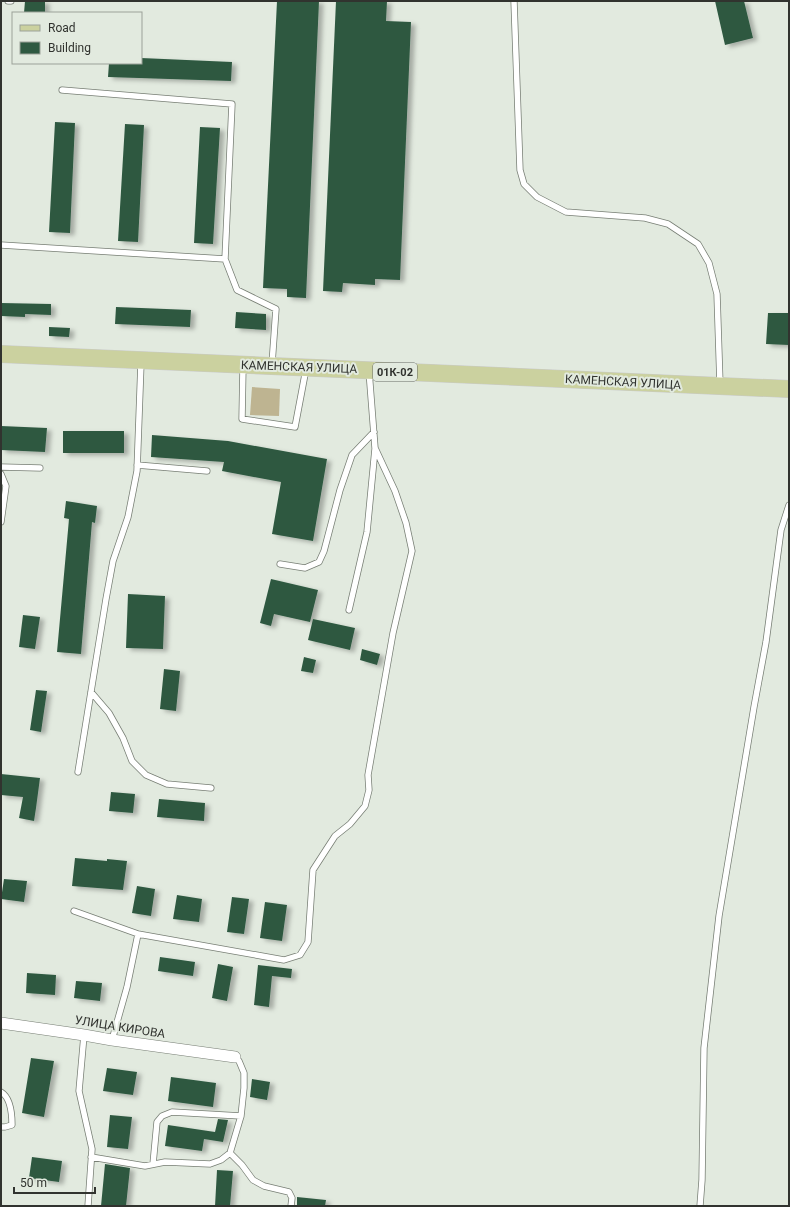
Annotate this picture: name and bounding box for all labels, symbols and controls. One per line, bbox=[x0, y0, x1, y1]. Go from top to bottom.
legend bbox=[12, 12, 142, 64]
text: Road bbox=[48, 21, 76, 35]
text: Building bbox=[48, 41, 91, 55]
street label: КАМЕНСКАЯ УЛИЦА bbox=[241, 358, 358, 376]
road number: 01К-02 bbox=[373, 363, 417, 381]
street label: КАМЕНСКАЯ УЛИЦА bbox=[565, 372, 682, 392]
street label: УЛИЦА КИРОВА bbox=[74, 1013, 166, 1041]
scale bar bbox=[14, 1169, 95, 1195]
text: 50 m bbox=[20, 1176, 47, 1190]

